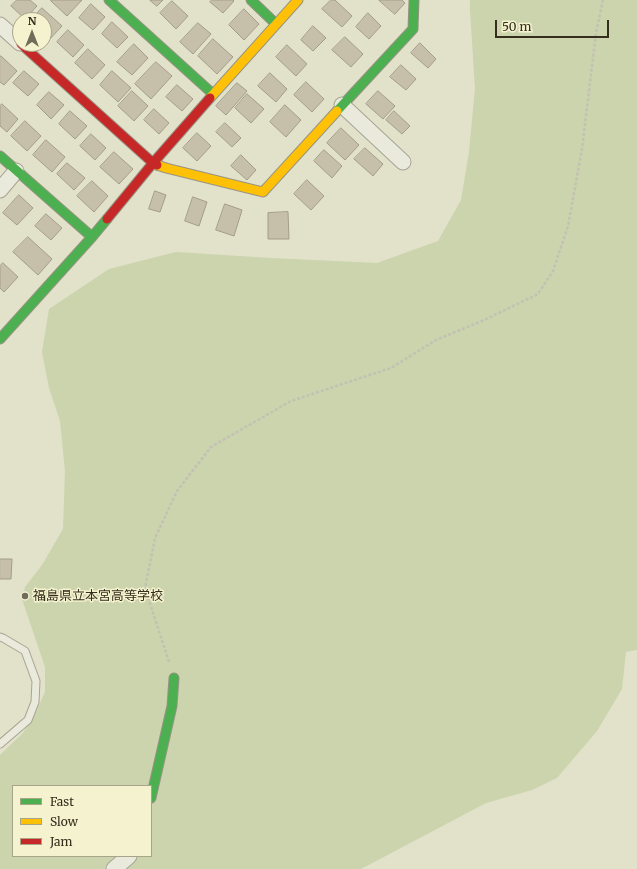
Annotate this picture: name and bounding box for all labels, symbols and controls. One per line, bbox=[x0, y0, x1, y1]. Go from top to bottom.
north arrow bbox=[12, 12, 52, 52]
scale bar bbox=[497, 12, 611, 38]
text: N bbox=[28, 14, 36, 28]
text: 50 m bbox=[502, 19, 531, 34]
place label: 福島県立本宮高等学校 bbox=[33, 588, 163, 604]
marker: 福島県立本宮高等学校 bbox=[20, 591, 30, 601]
legend bbox=[12, 785, 152, 857]
text: Fast bbox=[50, 794, 74, 809]
text: Slow bbox=[50, 814, 78, 829]
text: Jam bbox=[50, 834, 72, 849]

